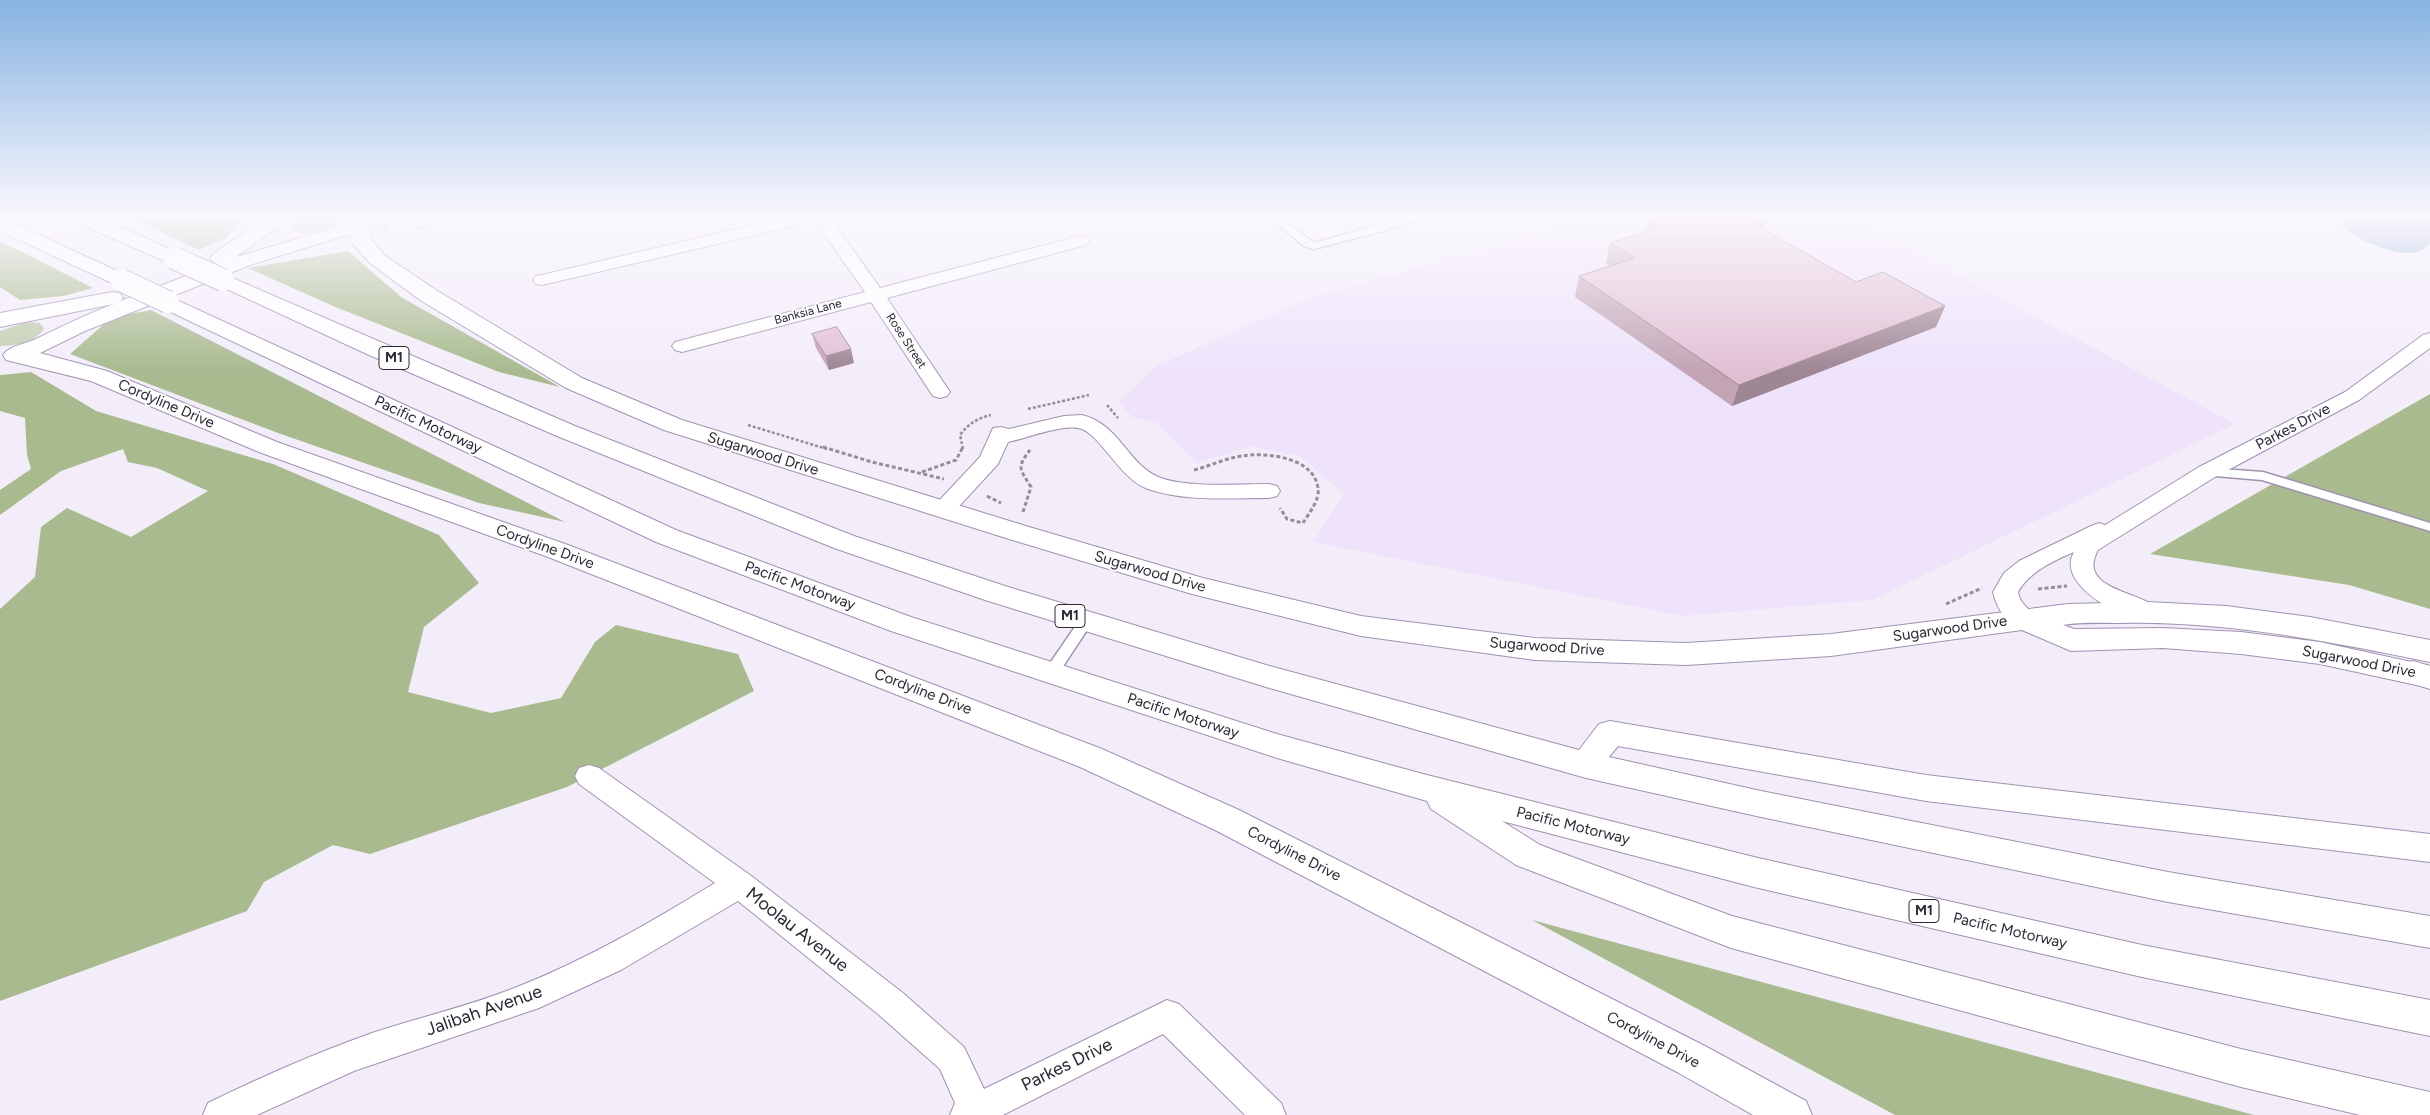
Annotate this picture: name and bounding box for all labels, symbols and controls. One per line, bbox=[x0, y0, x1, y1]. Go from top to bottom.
street label: Banksia Lane bbox=[773, 296, 843, 328]
street label: Rose Street bbox=[883, 311, 929, 371]
road number: M1 bbox=[379, 346, 409, 369]
street label: Cordyline Drive bbox=[115, 376, 217, 432]
street label: Pacific Motorway bbox=[371, 392, 485, 458]
street label: Parkes Drive bbox=[2253, 400, 2333, 454]
street label: Sugarwood Drive bbox=[705, 429, 821, 479]
street label: Cordyline Drive bbox=[494, 521, 596, 573]
street label: Sugarwood Drive bbox=[1092, 547, 1208, 597]
street label: Pacific Motorway bbox=[742, 558, 858, 614]
road number: M1 bbox=[1055, 604, 1085, 628]
street label: Sugarwood Drive bbox=[1892, 612, 2008, 646]
street label: Sugarwood Drive bbox=[1489, 634, 1605, 660]
street label: Sugarwood Drive bbox=[2301, 642, 2417, 682]
street label: Cordyline Drive bbox=[872, 665, 974, 719]
street label: Pacific Motorway bbox=[1125, 689, 1241, 743]
street label: Pacific Motorway bbox=[1514, 803, 1632, 849]
street label: Cordyline Drive bbox=[1244, 823, 1344, 885]
street label: Moolau Avenue bbox=[741, 883, 853, 977]
road number: M1 bbox=[1909, 899, 1939, 922]
street label: Pacific Motorway bbox=[1951, 909, 2069, 953]
street label: Jalibah Avenue bbox=[423, 981, 545, 1041]
street label: Cordyline Drive bbox=[1603, 1008, 1703, 1072]
street label: Parkes Drive bbox=[1018, 1034, 1116, 1096]

